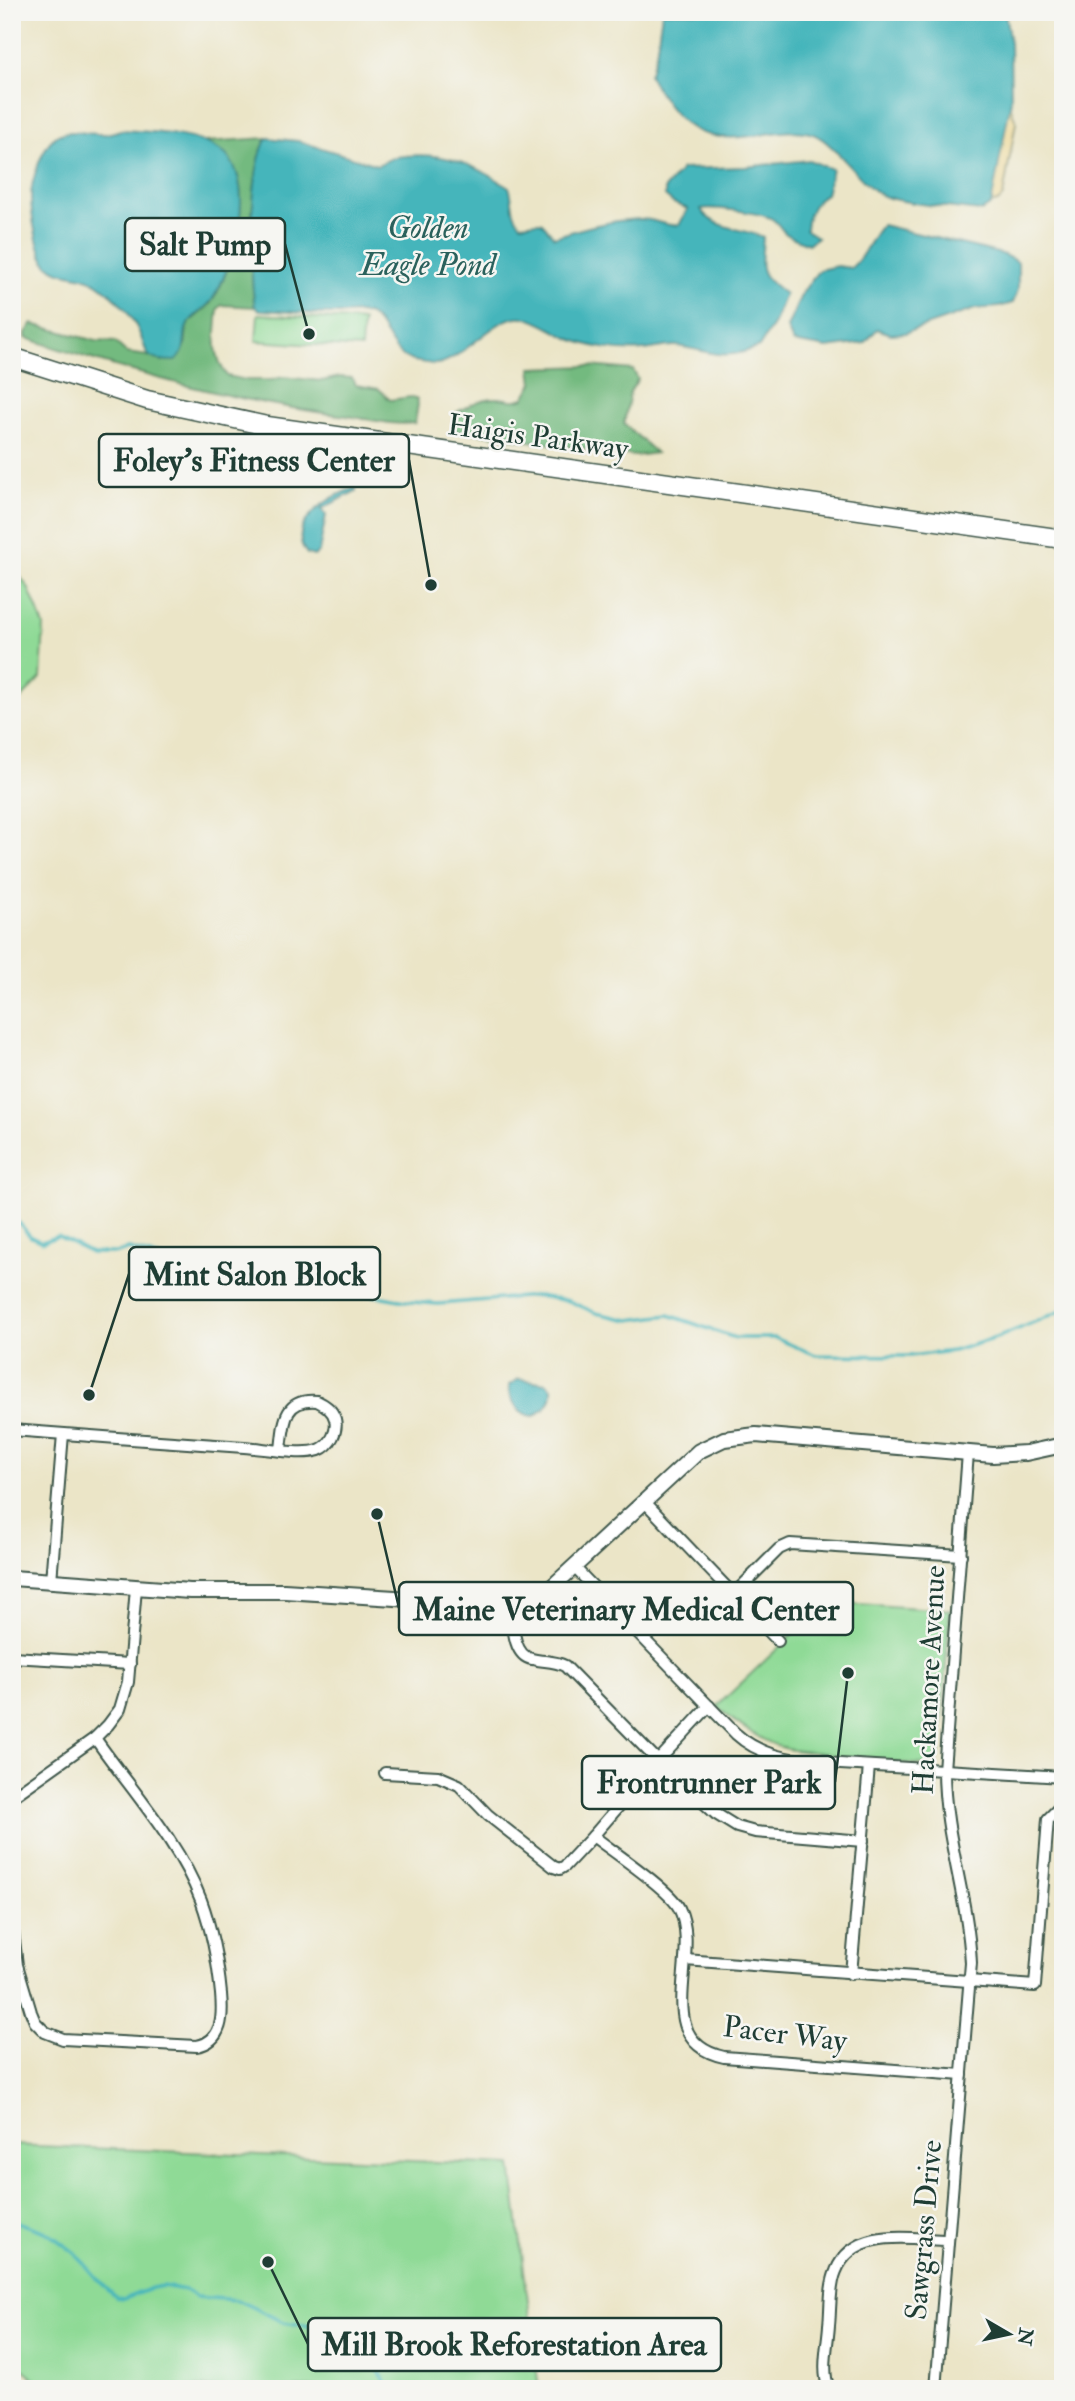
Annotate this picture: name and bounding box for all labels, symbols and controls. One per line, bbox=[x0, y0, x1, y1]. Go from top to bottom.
water label: Golden Eagle Pond bbox=[358, 208, 499, 285]
callout: Salt Pump bbox=[125, 218, 285, 271]
text: Salt Pump bbox=[139, 225, 271, 265]
street label: Haigis Parkway bbox=[445, 406, 632, 468]
callout: Foley's Fitness Center bbox=[99, 434, 409, 487]
text: Foley's Fitness Center bbox=[113, 441, 396, 481]
callout: Mint Salon Block bbox=[129, 1247, 380, 1300]
text: Mint Salon Block bbox=[142, 1255, 367, 1295]
street label: Hackamore Avenue bbox=[905, 1564, 953, 1796]
callout: Maine Veterinary Medical Center bbox=[399, 1582, 853, 1635]
text: Maine Veterinary Medical Center bbox=[412, 1590, 840, 1630]
callout: Frontrunner Park bbox=[582, 1756, 835, 1809]
text: Frontrunner Park bbox=[597, 1763, 822, 1803]
street label: Pacer Way bbox=[721, 2008, 850, 2060]
street label: Sawgrass Drive bbox=[898, 2138, 950, 2322]
north arrow bbox=[974, 2300, 1044, 2370]
callout: Mill Brook Reforestation Area bbox=[308, 2318, 721, 2371]
text: Mill Brook Reforestation Area bbox=[320, 2325, 708, 2365]
text: N bbox=[1011, 2325, 1038, 2348]

